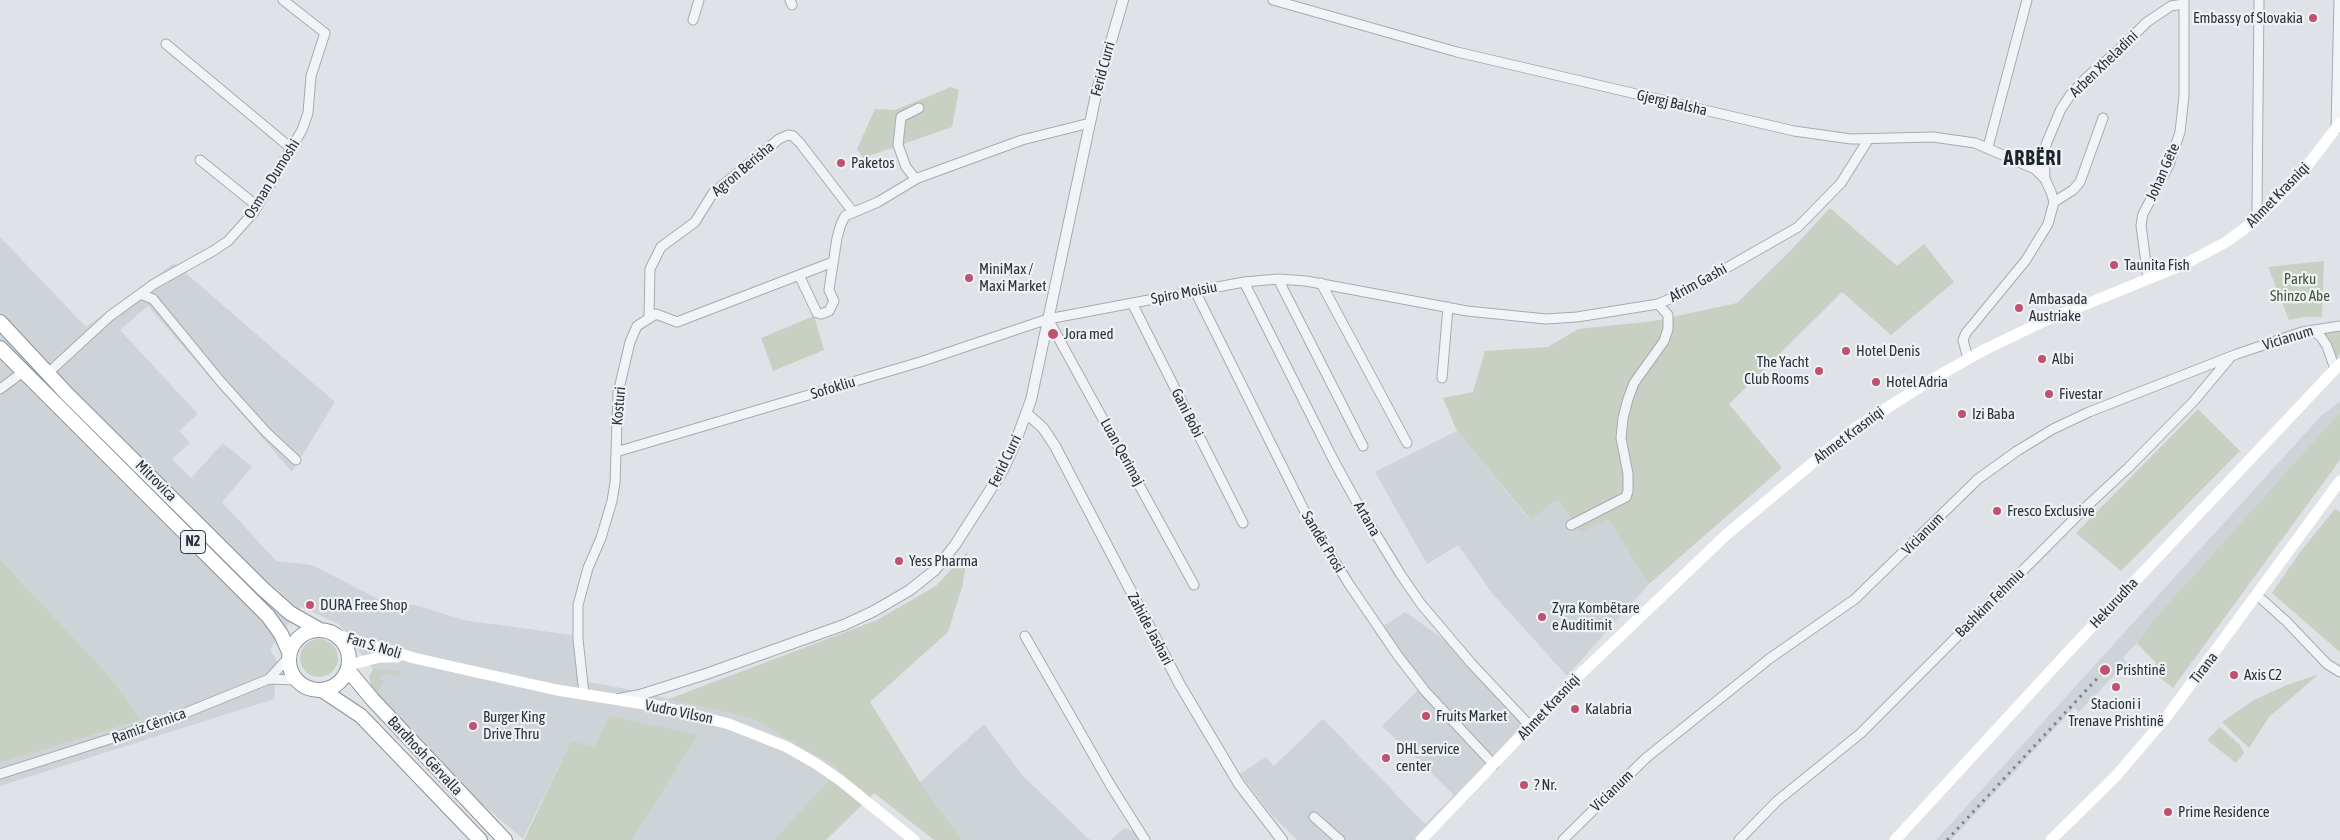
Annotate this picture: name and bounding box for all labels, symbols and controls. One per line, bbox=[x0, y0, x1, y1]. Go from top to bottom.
place label: Embassy of Slovakia bbox=[2193, 9, 2303, 27]
marker: Embassy of Slovakia bbox=[2307, 12, 2319, 24]
street label: Arben Xheladini bbox=[2066, 27, 2142, 101]
street label: Ferid Curri bbox=[1087, 40, 1119, 98]
street label: Gjergj Balsha bbox=[1635, 86, 1709, 120]
street label: Osman Dumoshi bbox=[240, 136, 304, 222]
street label: Agron Berisha bbox=[708, 138, 778, 200]
street label: Johan Gëte bbox=[2142, 140, 2184, 204]
district label: ARBËRI bbox=[2003, 147, 2063, 171]
place label: Paketos bbox=[851, 154, 895, 172]
marker: Paketos bbox=[835, 157, 847, 169]
street label: Ahmet Krasniqi bbox=[2242, 159, 2314, 231]
place label: Taunita Fish bbox=[2124, 256, 2190, 274]
marker: Taunita Fish bbox=[2108, 259, 2120, 271]
place label: MiniMax / Maxi Market bbox=[979, 260, 1046, 295]
street label: Afrim Gashi bbox=[1666, 260, 1730, 306]
park label: Parku Shinzo Abe bbox=[2270, 270, 2330, 305]
marker: MiniMax / Maxi Market bbox=[963, 272, 975, 284]
street label: Spiro Moisiu bbox=[1149, 278, 1219, 308]
place label: Ambasada Austriake bbox=[2029, 290, 2088, 325]
marker: Ambasada Austriake bbox=[2013, 302, 2025, 314]
street label: Vicianum bbox=[2260, 322, 2316, 354]
place label: Jora med bbox=[1064, 325, 1114, 343]
marker: Jora med bbox=[1046, 327, 1060, 341]
place label: Hotel Denis bbox=[1856, 342, 1920, 360]
marker: Hotel Denis bbox=[1840, 345, 1852, 357]
place label: Albi bbox=[2052, 350, 2074, 368]
place label: The Yacht Club Rooms bbox=[1744, 353, 1809, 388]
marker: Albi bbox=[2036, 353, 2048, 365]
marker: The Yacht Club Rooms bbox=[1813, 365, 1825, 377]
street label: Sofokliu bbox=[808, 373, 858, 403]
place label: Hotel Adria bbox=[1886, 373, 1948, 391]
marker: Hotel Adria bbox=[1870, 376, 1882, 388]
place label: Fivestar bbox=[2059, 385, 2102, 403]
street label: Kosturi bbox=[608, 386, 630, 426]
street label: Gani Bobi bbox=[1167, 386, 1207, 440]
marker: Fivestar bbox=[2043, 388, 2055, 400]
street label: Ahmet Krasniqi bbox=[1810, 403, 1888, 467]
place label: Izi Baba bbox=[1972, 405, 2015, 423]
marker: Izi Baba bbox=[1956, 408, 1968, 420]
street label: Luan Qerimaj bbox=[1096, 415, 1148, 489]
street label: Ferid Curri bbox=[985, 432, 1025, 490]
street label: Mitrovica bbox=[131, 456, 181, 506]
street label: Artana bbox=[1350, 498, 1384, 540]
place label: Fresco Exclusive bbox=[2007, 502, 2095, 520]
marker: Fresco Exclusive bbox=[1991, 505, 2003, 517]
street label: Sandër Prosi bbox=[1298, 508, 1348, 576]
street label: Vicianum bbox=[1898, 509, 1948, 559]
road number: N2 bbox=[180, 530, 206, 554]
place label: Yess Pharma bbox=[909, 552, 978, 570]
marker: Yess Pharma bbox=[893, 555, 905, 567]
street label: Bashkim Fehmiu bbox=[1952, 565, 2028, 641]
street label: Hekurudha bbox=[2086, 574, 2142, 632]
street label: Zahide Jashari bbox=[1123, 590, 1177, 668]
place label: DURA Free Shop bbox=[320, 596, 408, 614]
marker: DURA Free Shop bbox=[304, 599, 316, 611]
place label: Zyra Kombëtare e Auditimit bbox=[1552, 599, 1639, 634]
marker: Zyra Kombëtare e Auditimit bbox=[1536, 611, 1548, 623]
street label: Fan S. Noli bbox=[344, 629, 404, 663]
street label: Tirana bbox=[2186, 649, 2222, 687]
place label: Prishtinë bbox=[2116, 661, 2166, 679]
marker: Prishtinë bbox=[2098, 663, 2112, 677]
place label: Axis C2 bbox=[2244, 666, 2282, 684]
marker: Axis C2 bbox=[2228, 669, 2240, 681]
street label: Ahmet Krasniqi bbox=[1514, 670, 1584, 744]
marker: Stacioni i Trenave Prishtinë bbox=[2110, 681, 2122, 693]
place label: Stacioni i Trenave Prishtinë bbox=[2068, 695, 2164, 730]
street label: Vudro Vilson bbox=[643, 696, 715, 728]
place label: Kalabria bbox=[1585, 700, 1632, 718]
marker: Kalabria bbox=[1569, 703, 1581, 715]
street label: Ramiz Cërnica bbox=[110, 704, 188, 748]
place label: Fruits Market bbox=[1436, 707, 1507, 725]
place label: Burger King Drive Thru bbox=[483, 708, 545, 743]
marker: Fruits Market bbox=[1420, 710, 1432, 722]
street label: Bardhosh Gërvalla bbox=[384, 713, 466, 799]
marker: Burger King Drive Thru bbox=[467, 720, 479, 732]
place label: DHL service center bbox=[1396, 740, 1459, 775]
marker: DHL service center bbox=[1380, 752, 1392, 764]
street label: Vicianum bbox=[1587, 766, 1637, 816]
place label: ? Nr. bbox=[1534, 776, 1557, 794]
marker: ? Nr. bbox=[1518, 779, 1530, 791]
place label: Prime Residence bbox=[2178, 803, 2269, 821]
marker: Prime Residence bbox=[2162, 806, 2174, 818]

